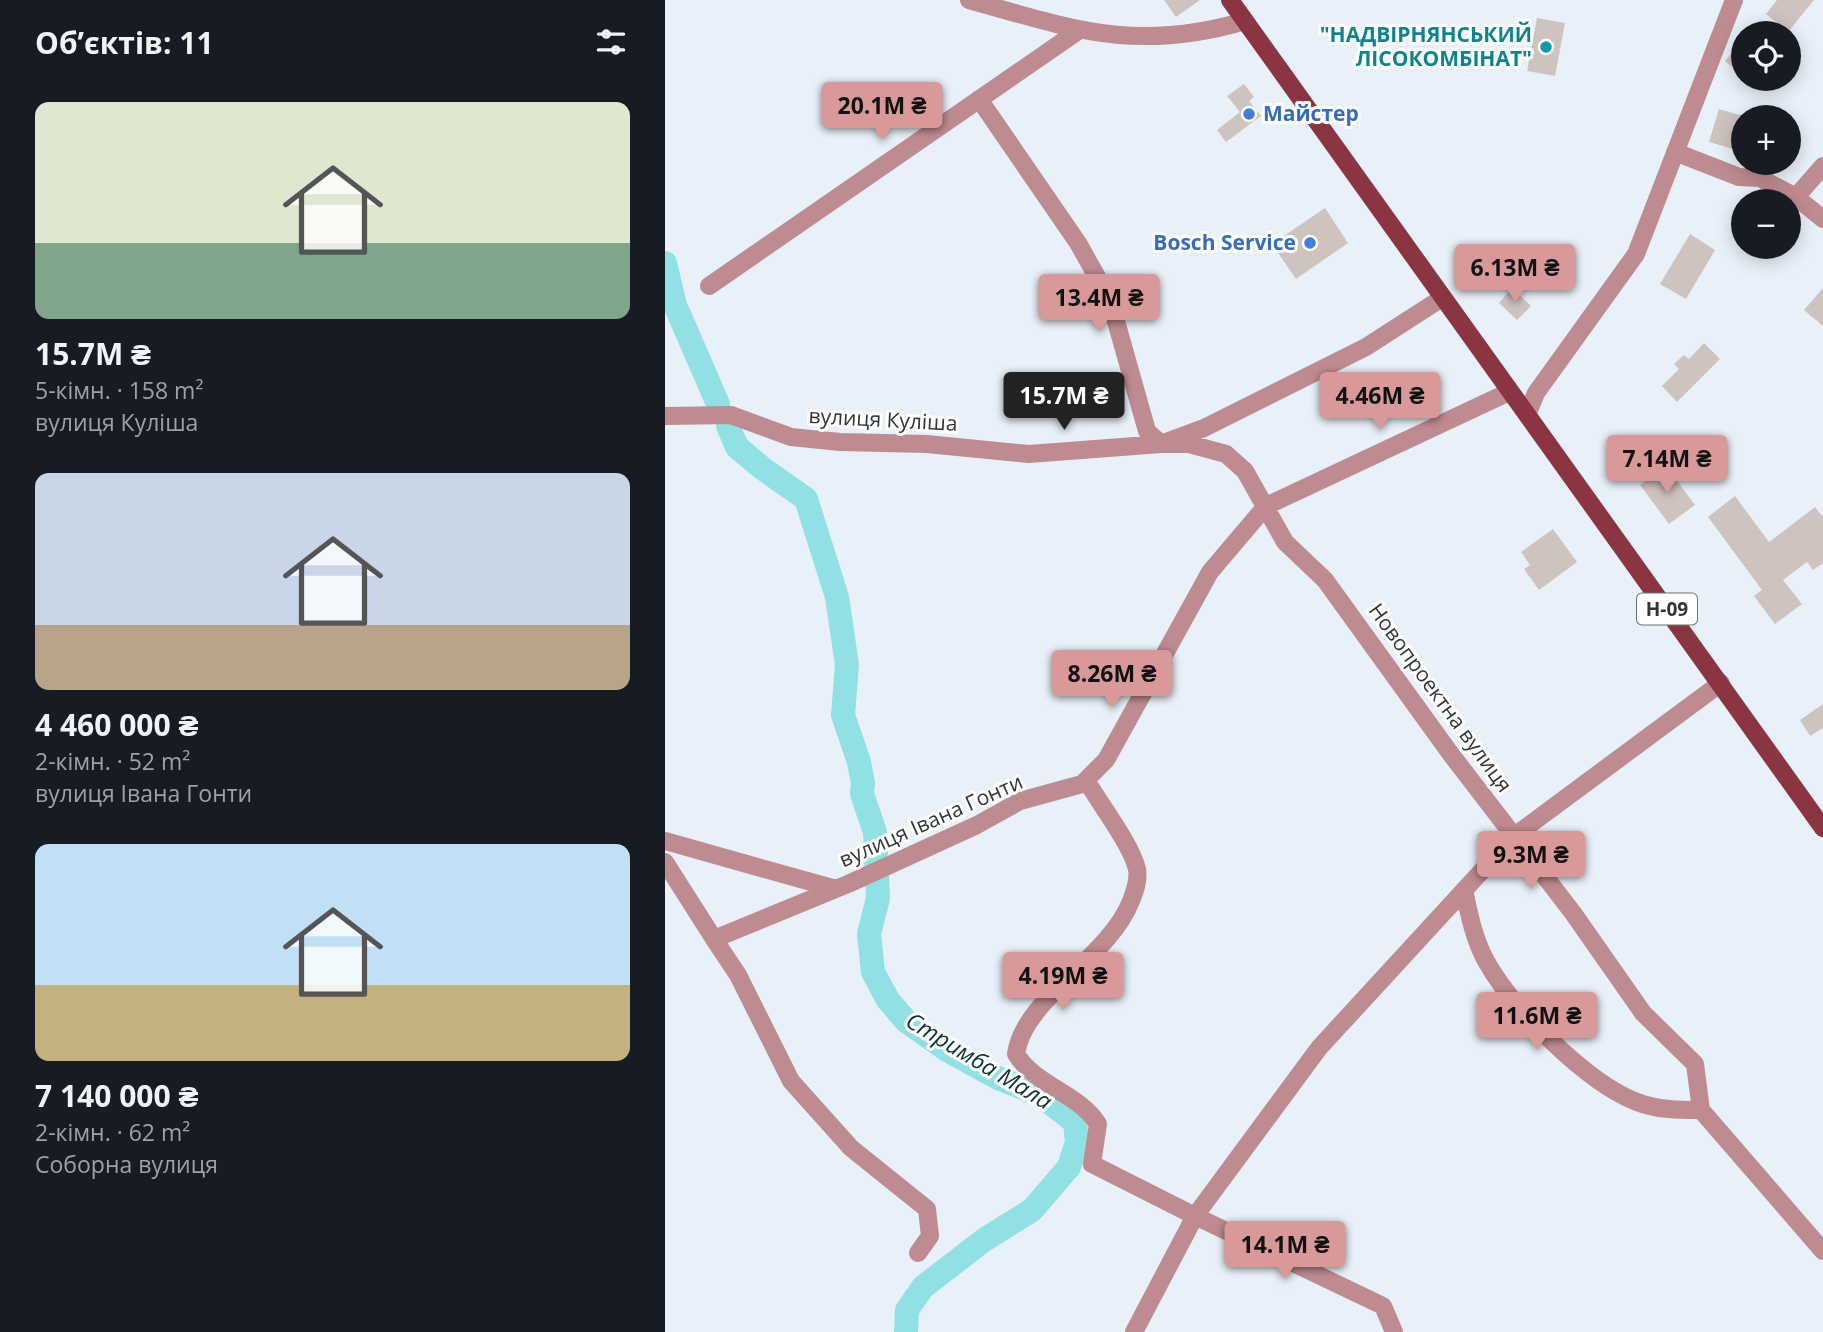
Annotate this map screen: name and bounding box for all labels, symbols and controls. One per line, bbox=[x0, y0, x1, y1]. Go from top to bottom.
place label: "НАДВІРНЯНСЬКИЙ ЛІСОКОМБІНАТ" bbox=[1320, 20, 1532, 72]
map controls bbox=[1731, 21, 1801, 259]
button: locate bbox=[1731, 21, 1801, 91]
text: Об’єктів: 11 bbox=[35, 22, 214, 63]
icon: filters bbox=[592, 23, 630, 61]
marker: "НАДВІРНЯНСЬКИЙ ЛІСОКОМБІНАТ" bbox=[1538, 39, 1554, 55]
pin: 20.1M ₴ bbox=[817, 82, 947, 142]
text: 20.1M ₴ bbox=[837, 89, 927, 121]
place label: Майстер bbox=[1263, 99, 1359, 127]
button: + bbox=[1731, 105, 1801, 175]
marker: Майстер bbox=[1241, 106, 1257, 122]
icon: home bbox=[270, 147, 396, 273]
button: − bbox=[1731, 189, 1801, 259]
place label: Bosch Service bbox=[1153, 228, 1296, 256]
marker: Bosch Service bbox=[1302, 235, 1318, 251]
pin: 6.13M ₴ bbox=[1450, 244, 1580, 304]
text: 6.13M ₴ bbox=[1470, 251, 1560, 283]
pin: 13.4M ₴ bbox=[1034, 274, 1164, 334]
text: 13.4M ₴ bbox=[1054, 281, 1144, 313]
text: 15.7M ₴ bbox=[35, 333, 151, 374]
pin: 15.7M ₴ bbox=[999, 372, 1129, 432]
pin: 4.46M ₴ bbox=[1315, 372, 1445, 432]
text: 5-кімн. · 158 m² bbox=[35, 374, 203, 406]
text: 15.7M ₴ bbox=[1019, 379, 1109, 411]
text: 4.46M ₴ bbox=[1335, 379, 1425, 411]
street label: вулиця Куліша bbox=[808, 401, 958, 437]
text: вулиця Куліша bbox=[35, 406, 198, 438]
pin: 7.14M ₴ bbox=[1602, 435, 1732, 495]
text: 7.14M ₴ bbox=[1622, 442, 1712, 474]
icon: home bbox=[270, 518, 396, 644]
road number: Н-09 bbox=[1637, 594, 1697, 624]
street label: Новопроектна вулиця bbox=[1363, 597, 1519, 797]
pin: 8.26M ₴ bbox=[1047, 650, 1177, 710]
text: 8.26M ₴ bbox=[1067, 657, 1157, 689]
text: 4 460 000 ₴ bbox=[35, 704, 198, 745]
text: 2-кімн. · 52 m² bbox=[35, 745, 190, 777]
street label: вулиця Івана Гонти bbox=[834, 767, 1027, 873]
text: вулиця Івана Гонти bbox=[35, 777, 252, 809]
pin: 9.3M ₴ bbox=[1474, 832, 1588, 891]
text: 9.3M ₴ bbox=[1493, 838, 1569, 870]
icon: home bbox=[270, 889, 396, 1015]
pin: 4.19M ₴ bbox=[998, 953, 1128, 1012]
text: 4.19M ₴ bbox=[1018, 959, 1108, 991]
pin: 11.6M ₴ bbox=[1472, 992, 1602, 1052]
text: 11.6M ₴ bbox=[1492, 999, 1582, 1031]
water label: Стримба Мала bbox=[900, 1004, 1059, 1116]
text: 7 140 000 ₴ bbox=[35, 1075, 198, 1116]
text: 2-кімн. · 62 m² bbox=[35, 1116, 190, 1148]
text: Соборна вулиця bbox=[35, 1148, 218, 1180]
pin: 14.1M ₴ bbox=[1220, 1222, 1350, 1281]
text: 14.1M ₴ bbox=[1240, 1228, 1330, 1260]

